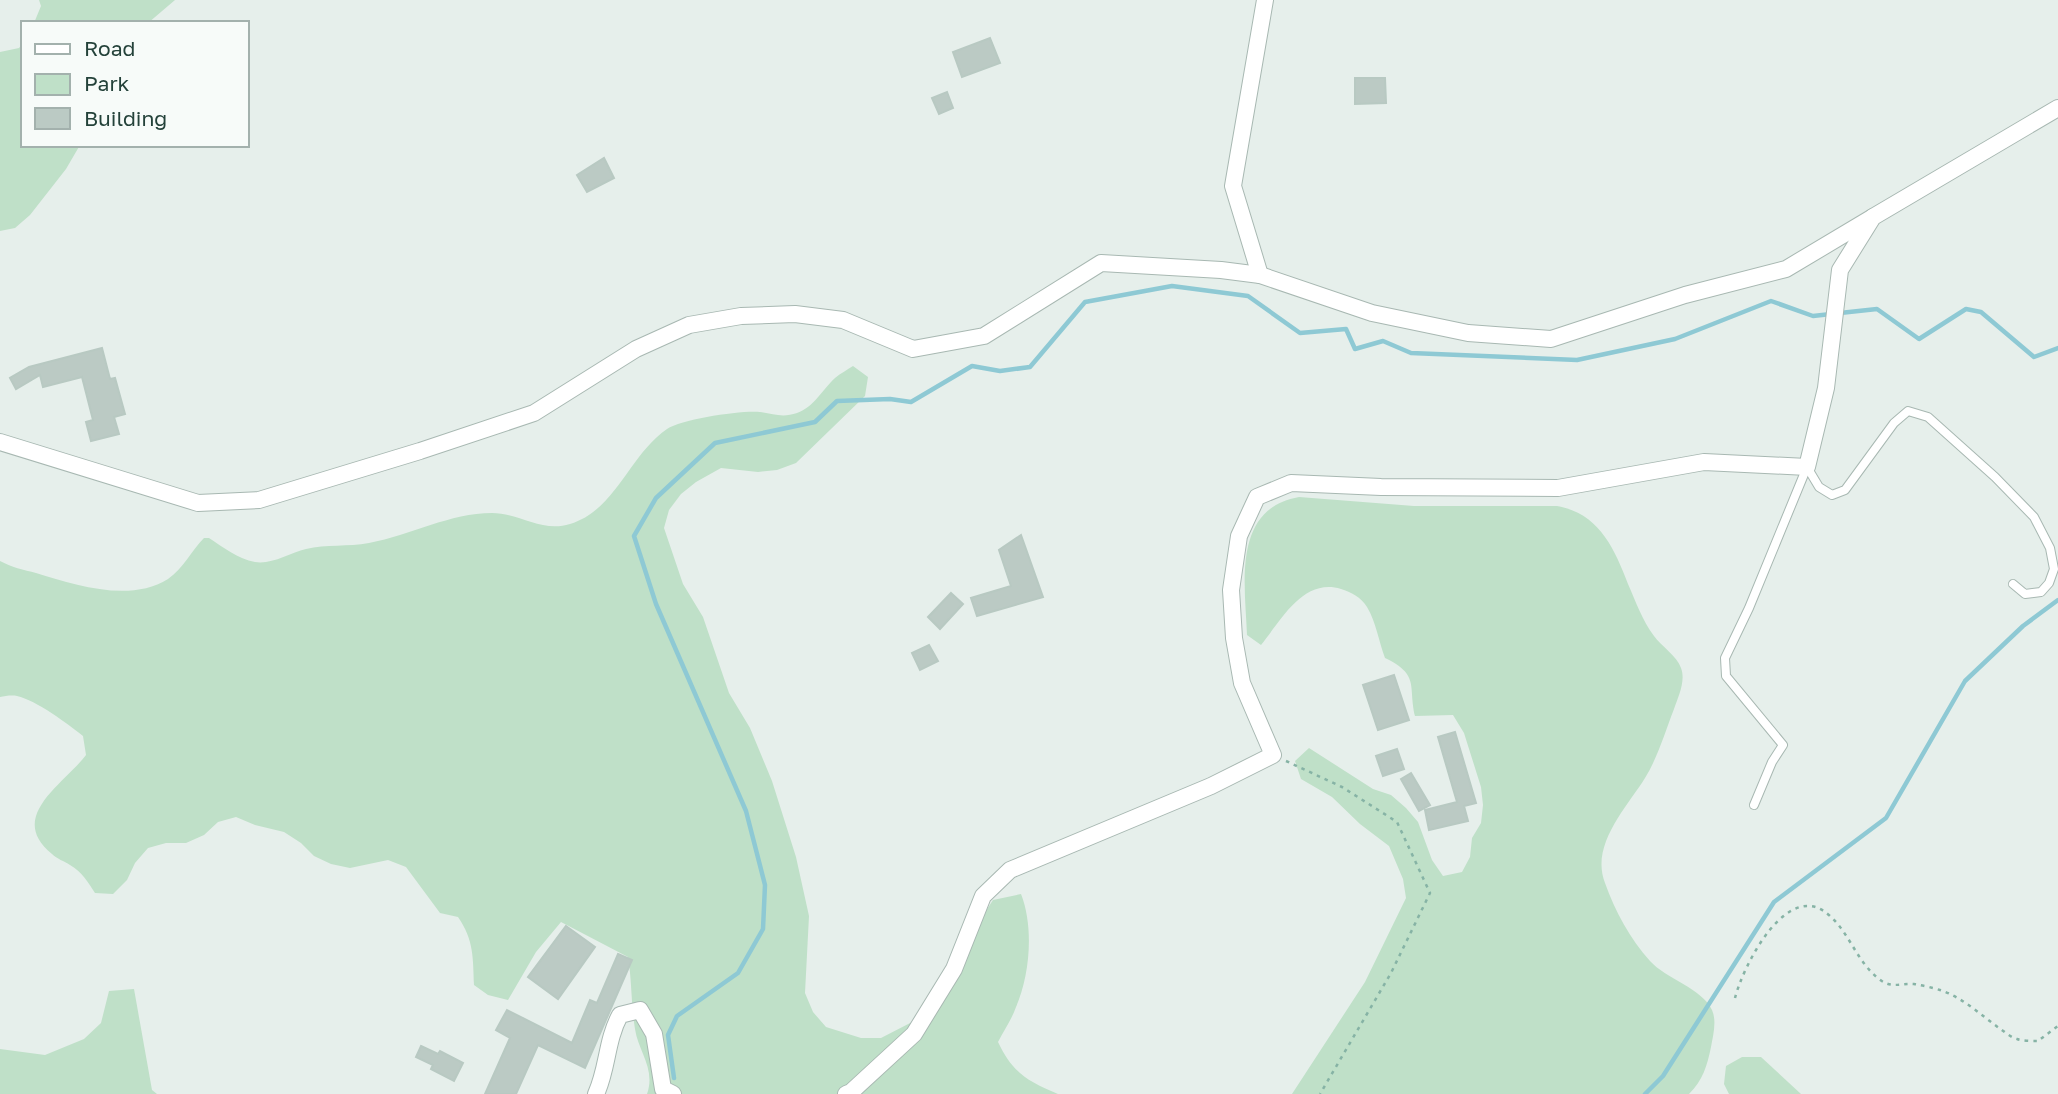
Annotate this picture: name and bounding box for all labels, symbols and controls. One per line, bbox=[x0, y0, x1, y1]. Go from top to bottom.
legend bbox=[21, 21, 248, 147]
text: Road bbox=[84, 35, 135, 61]
text: Park bbox=[84, 70, 130, 96]
text: Building bbox=[84, 105, 167, 131]

